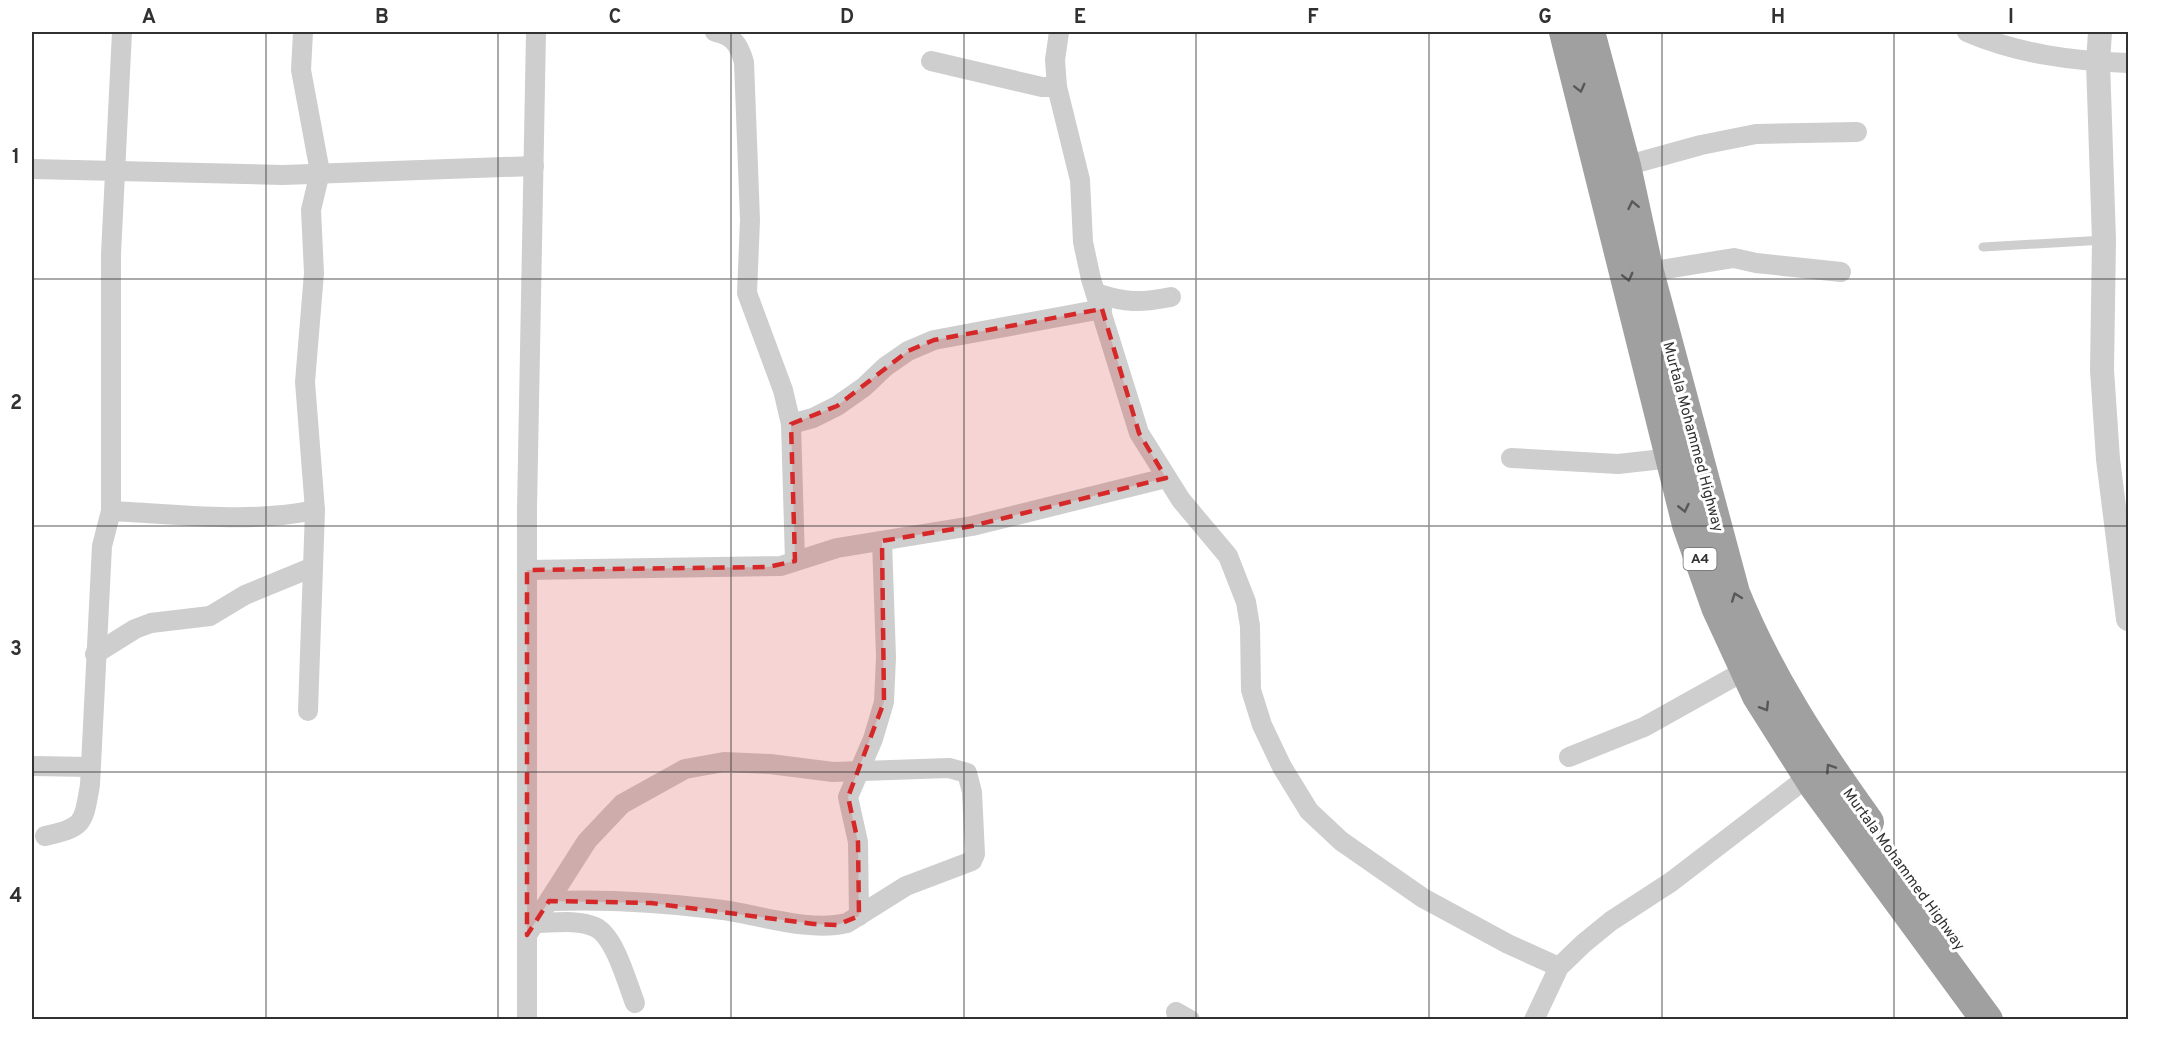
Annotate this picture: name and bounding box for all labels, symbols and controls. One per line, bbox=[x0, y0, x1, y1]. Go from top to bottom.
text: A bbox=[142, 5, 156, 31]
text: B bbox=[375, 5, 389, 31]
text: C bbox=[609, 5, 621, 31]
text: D bbox=[840, 5, 854, 31]
text: E bbox=[1074, 5, 1086, 31]
text: F bbox=[1307, 5, 1319, 31]
text: G bbox=[1538, 5, 1552, 31]
text: H bbox=[1771, 5, 1785, 31]
text: I bbox=[2008, 5, 2014, 31]
one-way arrow bbox=[1572, 83, 1585, 93]
text: 1 bbox=[12, 145, 20, 171]
one-way arrow bbox=[1627, 201, 1640, 211]
one-way arrow bbox=[1620, 272, 1633, 282]
street label: Murtala Mohammed Highway bbox=[1657, 340, 1727, 534]
text: 2 bbox=[10, 391, 22, 417]
one-way arrow bbox=[1676, 502, 1689, 512]
road number: A4 bbox=[1684, 548, 1716, 570]
one-way arrow bbox=[1731, 592, 1744, 603]
text: 3 bbox=[10, 637, 22, 663]
one-way arrow bbox=[1758, 700, 1769, 711]
one-way arrow bbox=[1826, 763, 1837, 774]
street label: Murtala Mohammed Highway bbox=[1838, 785, 1968, 955]
text: 4 bbox=[10, 884, 22, 910]

